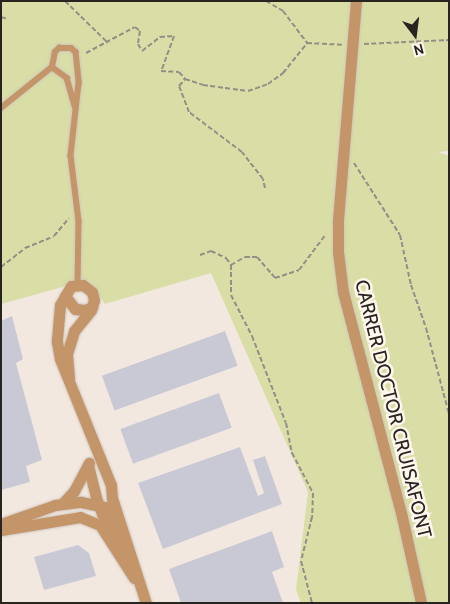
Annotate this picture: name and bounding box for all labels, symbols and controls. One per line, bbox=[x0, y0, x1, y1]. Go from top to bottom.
north arrow bbox=[390, 10, 440, 60]
text: N bbox=[412, 40, 426, 59]
street label: CARRER DOCTOR CRUISAFONT bbox=[350, 278, 436, 540]

